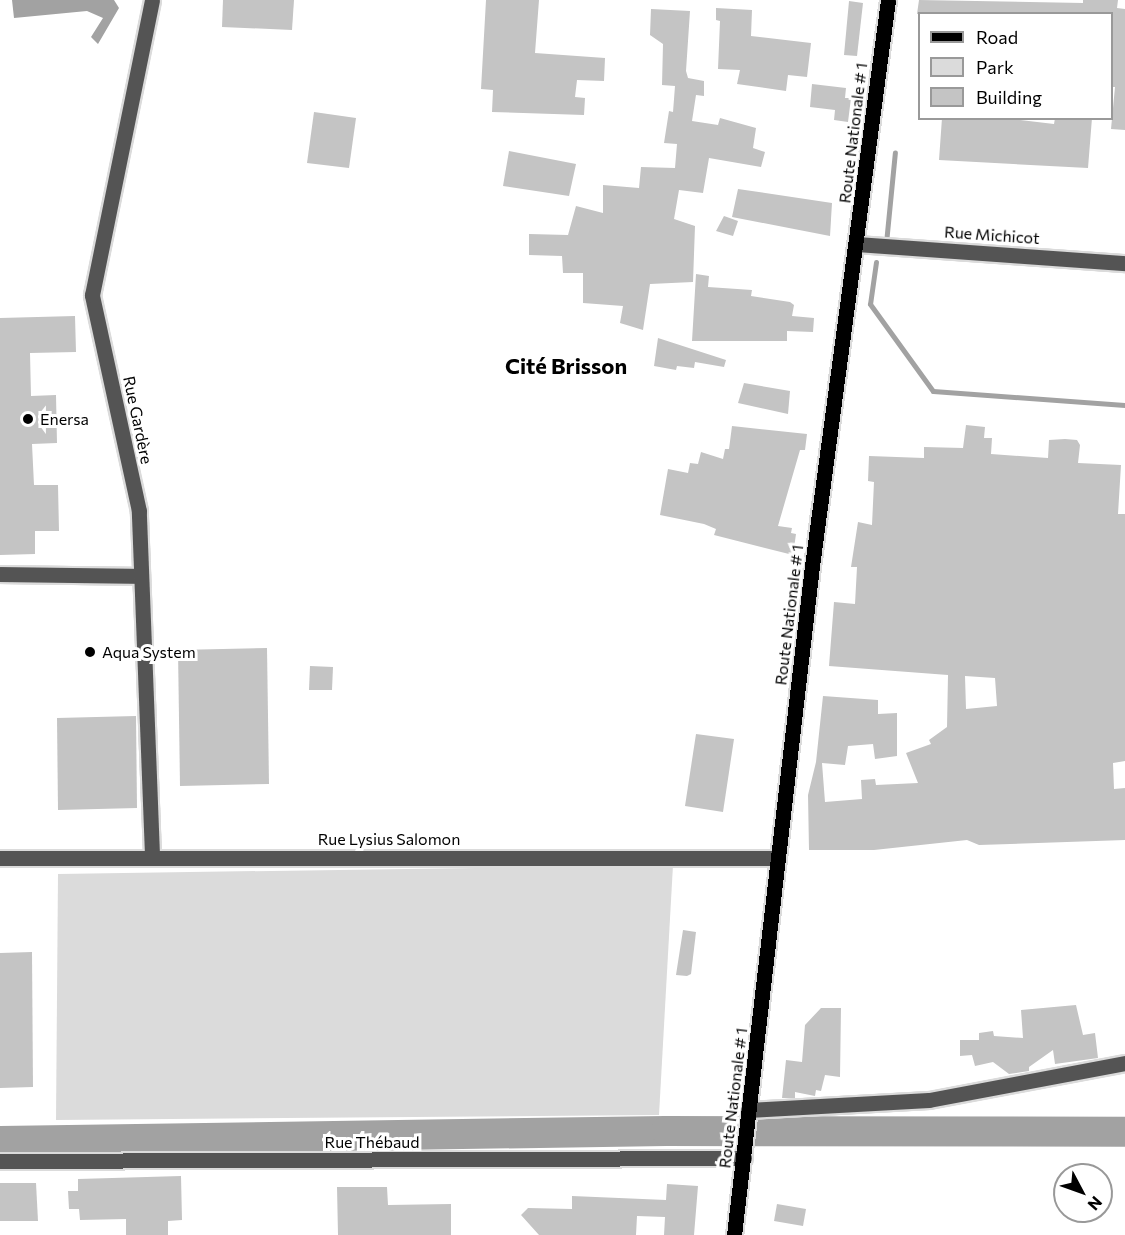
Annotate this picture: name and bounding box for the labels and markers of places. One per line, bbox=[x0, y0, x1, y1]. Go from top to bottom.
place label: Enersa bbox=[40, 409, 89, 429]
marker: Enersa bbox=[21, 412, 35, 426]
place label: Aqua System bbox=[102, 642, 196, 662]
marker: Aqua System bbox=[83, 645, 97, 659]

